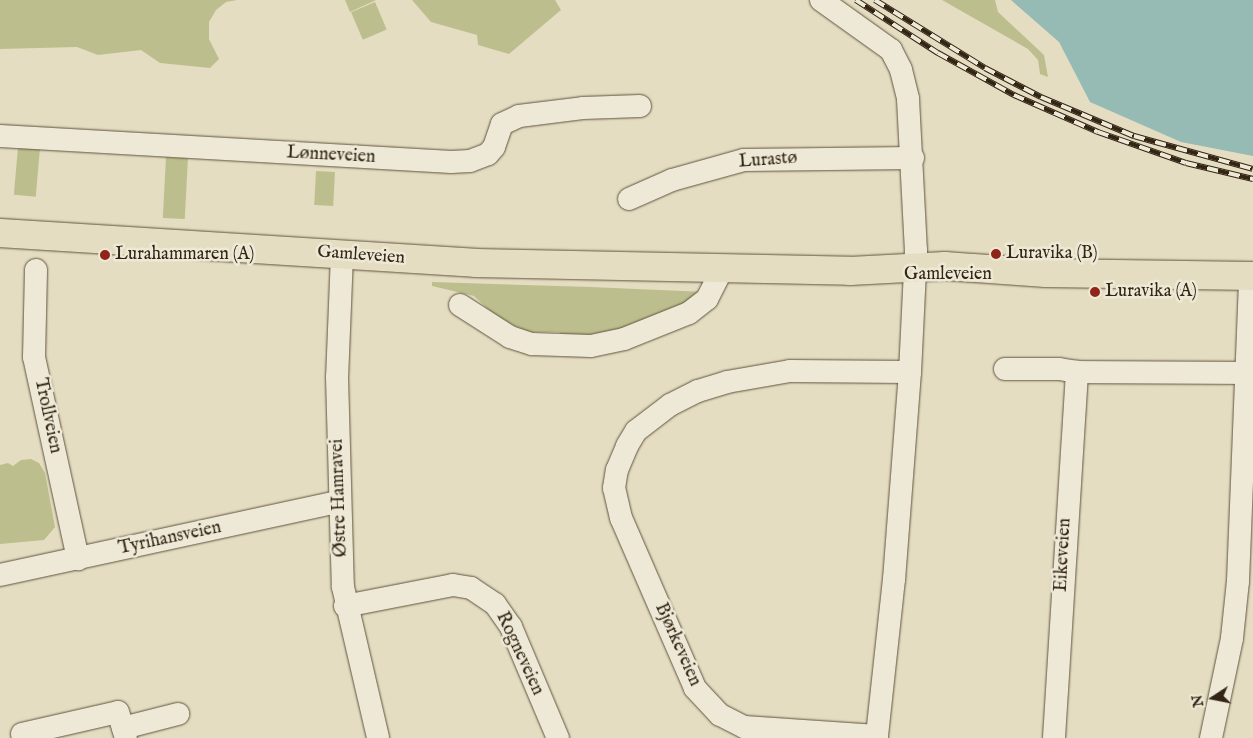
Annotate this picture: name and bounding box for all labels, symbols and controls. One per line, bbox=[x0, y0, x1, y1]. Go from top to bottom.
street label: Lønneveien bbox=[286, 143, 376, 169]
street label: Lurastø bbox=[738, 148, 798, 174]
street label: Gamleveien bbox=[316, 242, 406, 270]
place label: Luravika (B) bbox=[1006, 243, 1098, 265]
place label: Lurahammaren (A) bbox=[115, 244, 254, 266]
marker: Luravika (B) bbox=[990, 248, 1002, 260]
marker: Lurahammaren (A) bbox=[99, 249, 111, 261]
street label: Gamleveien bbox=[904, 264, 992, 286]
place label: Luravika (A) bbox=[1105, 281, 1197, 303]
marker: Luravika (A) bbox=[1089, 286, 1101, 298]
street label: Trollveien bbox=[28, 376, 66, 456]
street label: Østre Hamravei bbox=[327, 438, 353, 558]
street label: Tyrihansveien bbox=[117, 518, 223, 560]
street label: Eikeveien bbox=[1051, 518, 1077, 592]
street label: Bjørkeveien bbox=[649, 600, 705, 690]
street label: Rogneveien bbox=[490, 609, 548, 699]
north arrow bbox=[1188, 673, 1238, 723]
text: N bbox=[1188, 693, 1208, 709]

